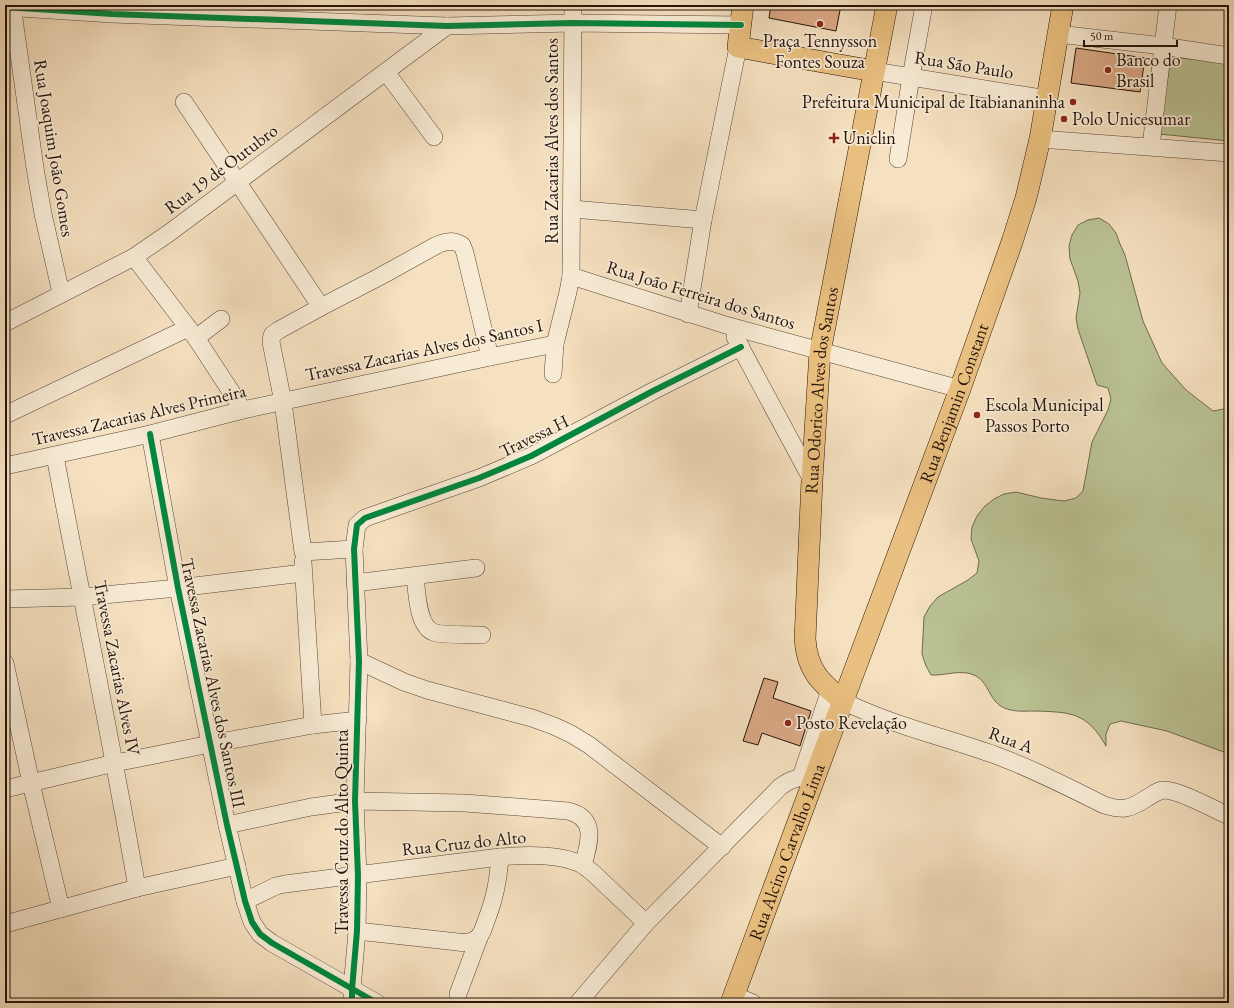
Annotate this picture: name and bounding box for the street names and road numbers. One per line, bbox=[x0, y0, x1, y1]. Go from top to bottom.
street label: Rua Zacarias Alves dos Santos bbox=[540, 38, 563, 244]
street label: Rua São Paulo bbox=[913, 45, 1015, 84]
street label: Rua Joaquim João Gomes bbox=[29, 58, 80, 238]
street label: Rua 19 de Outubro bbox=[159, 118, 282, 219]
street label: Rua João Ferreira dos Santos bbox=[604, 255, 799, 334]
street label: Rua Odorico Alves dos Santos bbox=[799, 284, 843, 494]
street label: Travessa Zacarias Alves dos Santos I bbox=[303, 313, 545, 386]
street label: Rua Benjamin Constant bbox=[914, 320, 993, 486]
street label: Travessa Zacarias Alves Primeira bbox=[30, 379, 249, 450]
street label: Travessa H bbox=[495, 409, 572, 462]
street label: Travessa Zacarias Alves dos Santos III bbox=[176, 556, 251, 810]
street label: Travessa Zacarias Alves IV bbox=[89, 578, 146, 758]
street label: Rua A bbox=[986, 721, 1037, 758]
street label: Travessa Cruz do Alto Quinta bbox=[330, 729, 353, 935]
street label: Rua Alcino Carvalho Lima bbox=[743, 760, 830, 943]
street label: Rua Cruz do Alto bbox=[401, 825, 527, 860]

